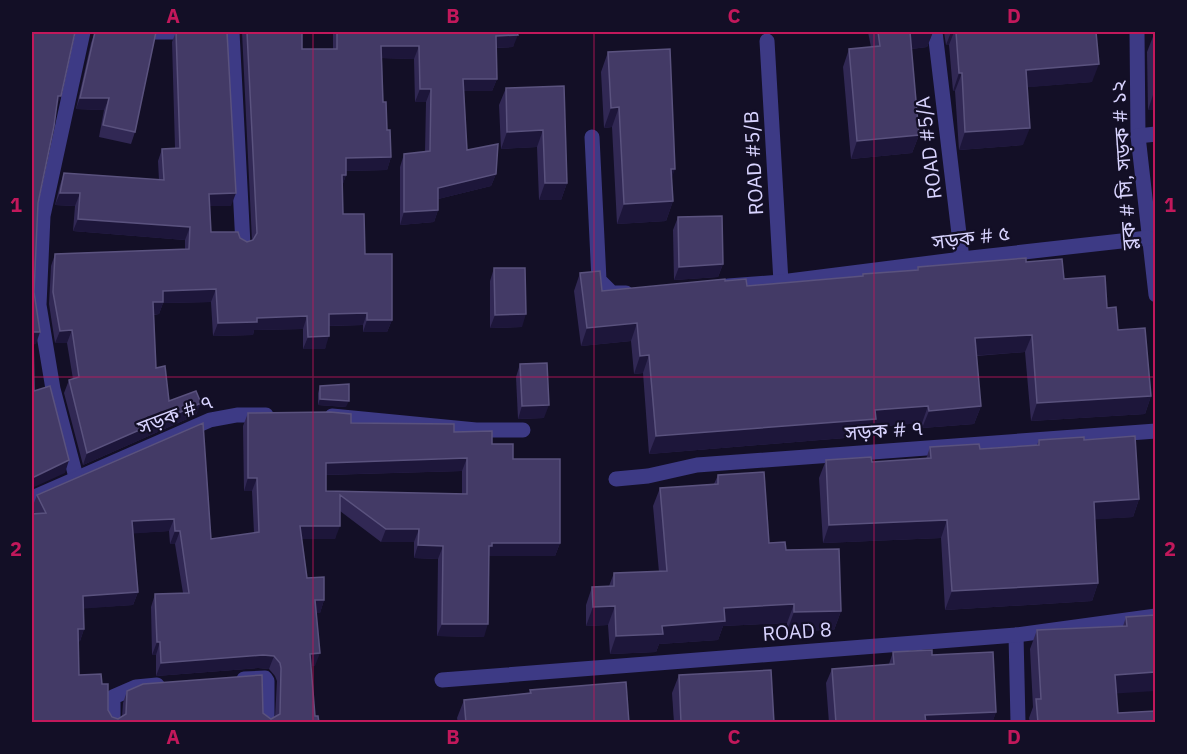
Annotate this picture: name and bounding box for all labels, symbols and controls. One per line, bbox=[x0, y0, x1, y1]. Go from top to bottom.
text: A bbox=[166, 2, 180, 29]
text: B bbox=[446, 2, 460, 29]
text: C bbox=[727, 2, 741, 29]
text: D bbox=[1007, 2, 1021, 29]
street label: ব্লক # সি, সড়ক # ১২ bbox=[1104, 79, 1142, 252]
street label: ROAD #5/A bbox=[908, 95, 948, 201]
street label: ROAD #5/B bbox=[737, 110, 769, 216]
text: 1 bbox=[10, 191, 22, 218]
text: 1 bbox=[1164, 191, 1176, 218]
street label: সড়ক # ৫ bbox=[929, 219, 1012, 255]
street label: সড়ক # ৭ bbox=[133, 387, 216, 441]
street label: সড়ক # ৭ bbox=[843, 414, 924, 446]
text: 2 bbox=[10, 535, 22, 562]
text: 2 bbox=[1164, 535, 1176, 562]
street label: ROAD 8 bbox=[761, 615, 833, 647]
text: A bbox=[166, 723, 180, 750]
text: B bbox=[446, 723, 460, 750]
text: C bbox=[727, 723, 741, 750]
text: D bbox=[1007, 723, 1021, 750]

